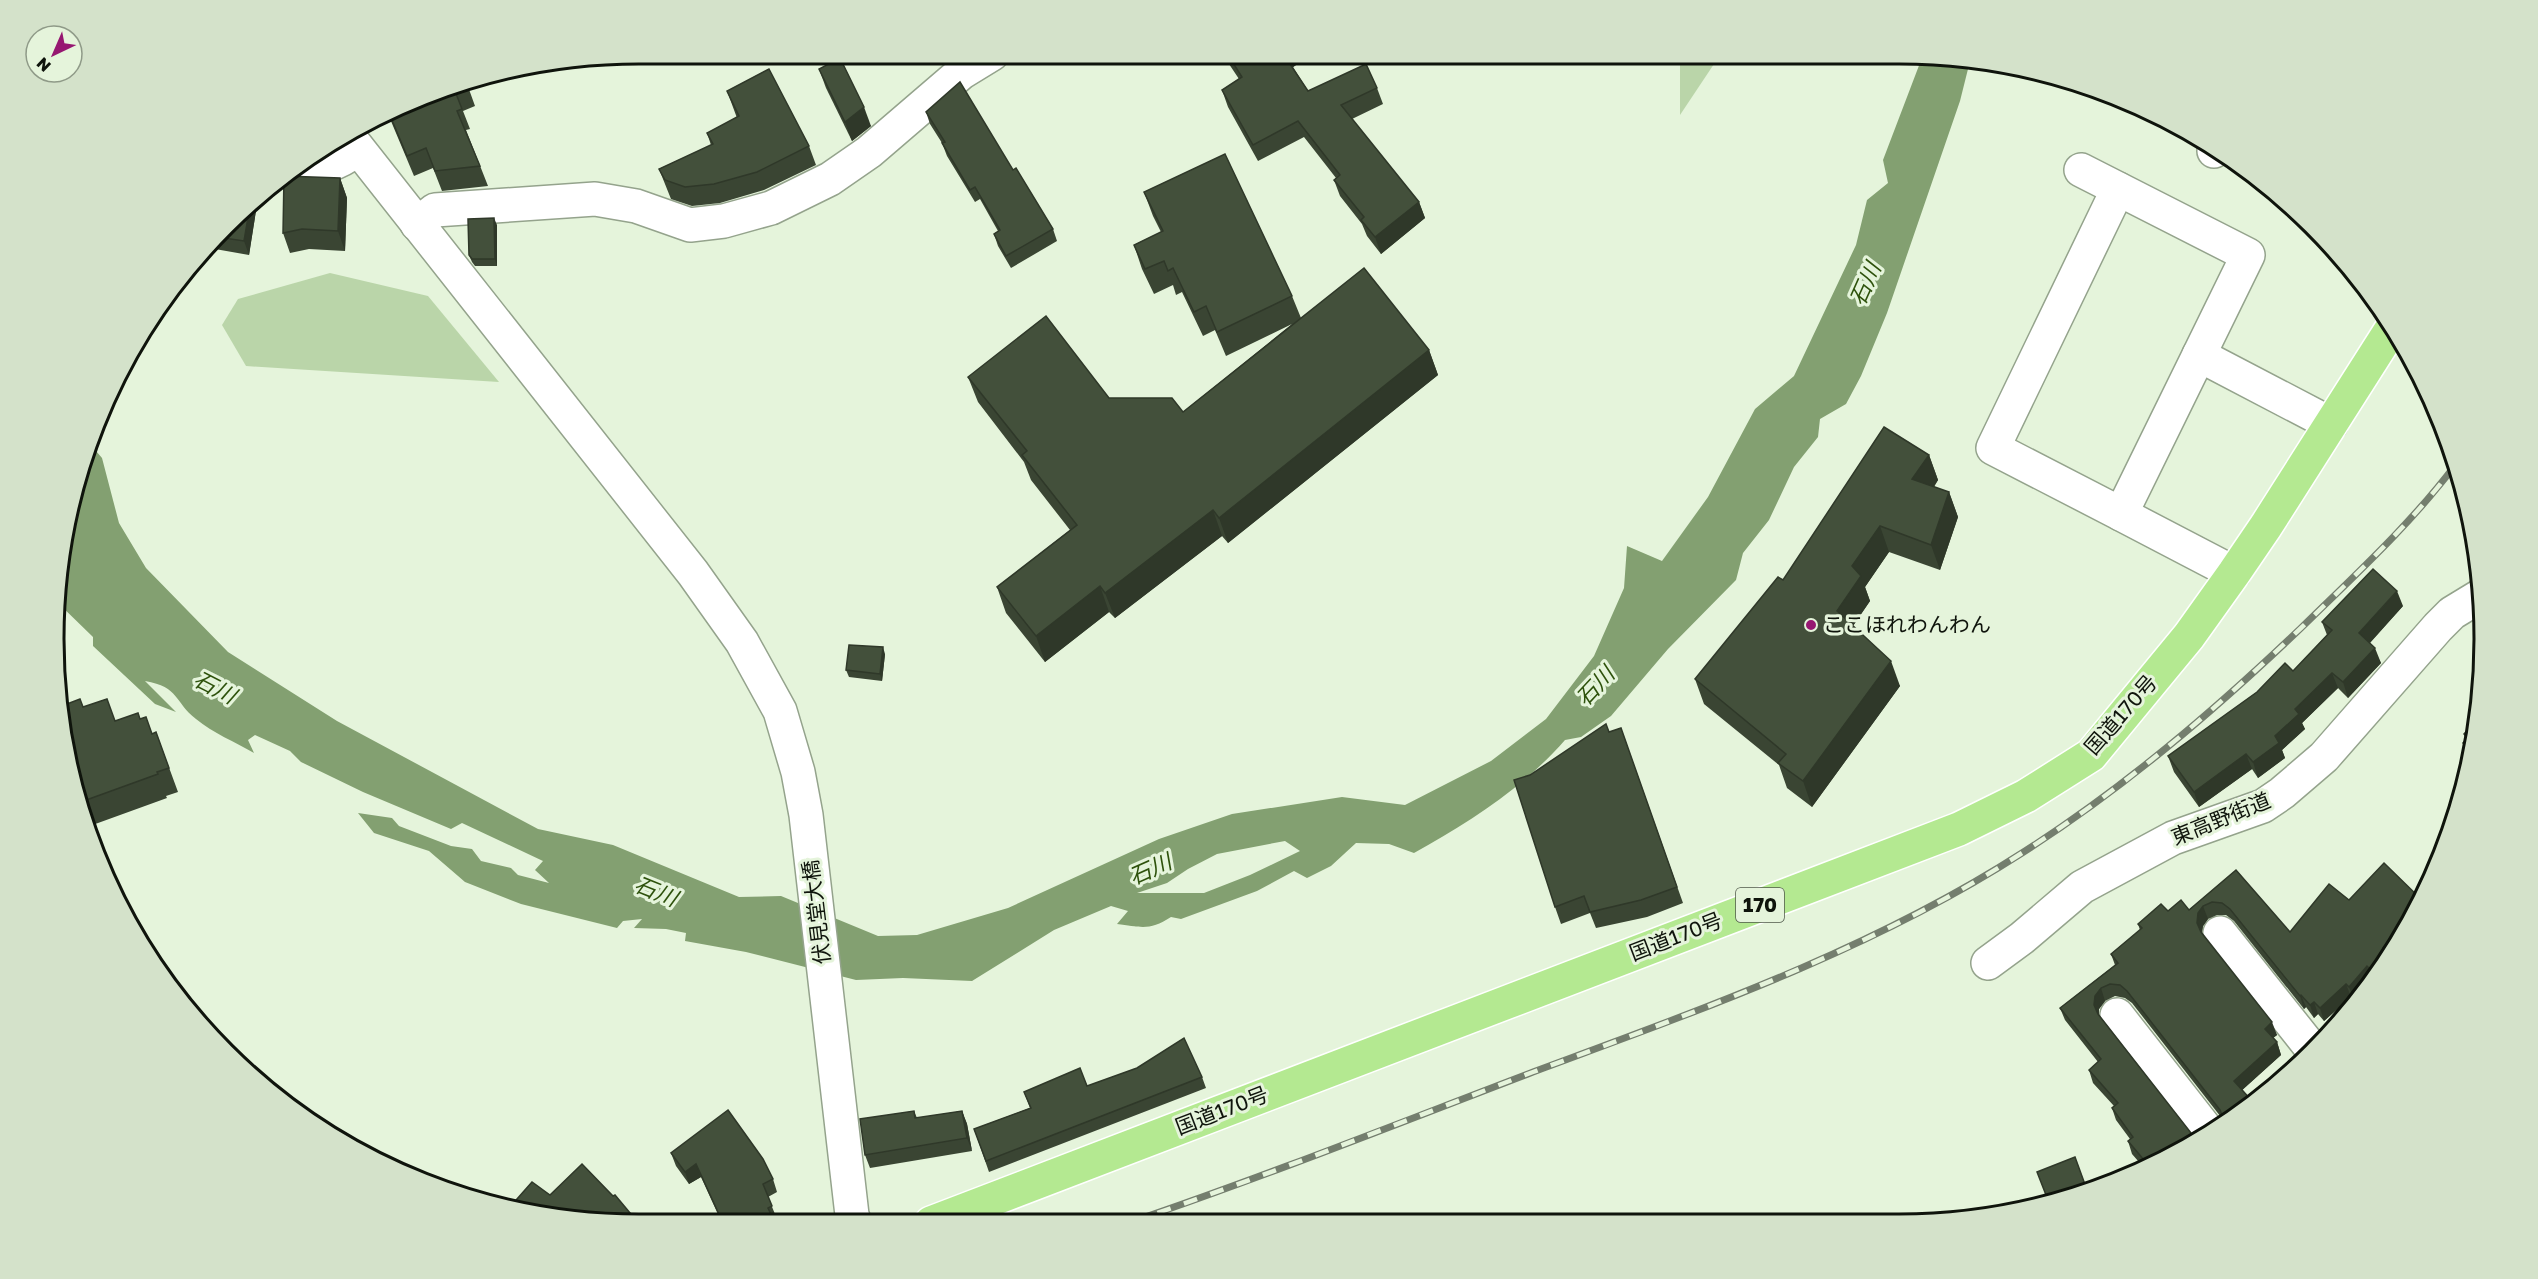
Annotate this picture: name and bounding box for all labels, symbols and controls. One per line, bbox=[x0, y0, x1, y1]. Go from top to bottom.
north arrow bbox=[24, 24, 84, 84]
text: N bbox=[32, 53, 55, 76]
water label: 石川 bbox=[1843, 256, 1887, 309]
place label: ここほれわんわん bbox=[1823, 611, 1991, 637]
marker: ここほれわんわん bbox=[1804, 618, 1818, 632]
water label: 石川 bbox=[1570, 659, 1621, 711]
water label: 石川 bbox=[189, 665, 243, 709]
street label: 国道170号 bbox=[2079, 669, 2162, 760]
street label: 東高野街道 bbox=[2167, 786, 2274, 850]
water label: 石川 bbox=[1124, 846, 1177, 890]
street label: 伏見堂大橋 bbox=[797, 858, 835, 966]
water label: 石川 bbox=[631, 870, 683, 912]
road number: 170 bbox=[1736, 888, 1784, 922]
street label: 国道170号 bbox=[1626, 906, 1726, 966]
street label: 国道170号 bbox=[1172, 1080, 1272, 1140]

